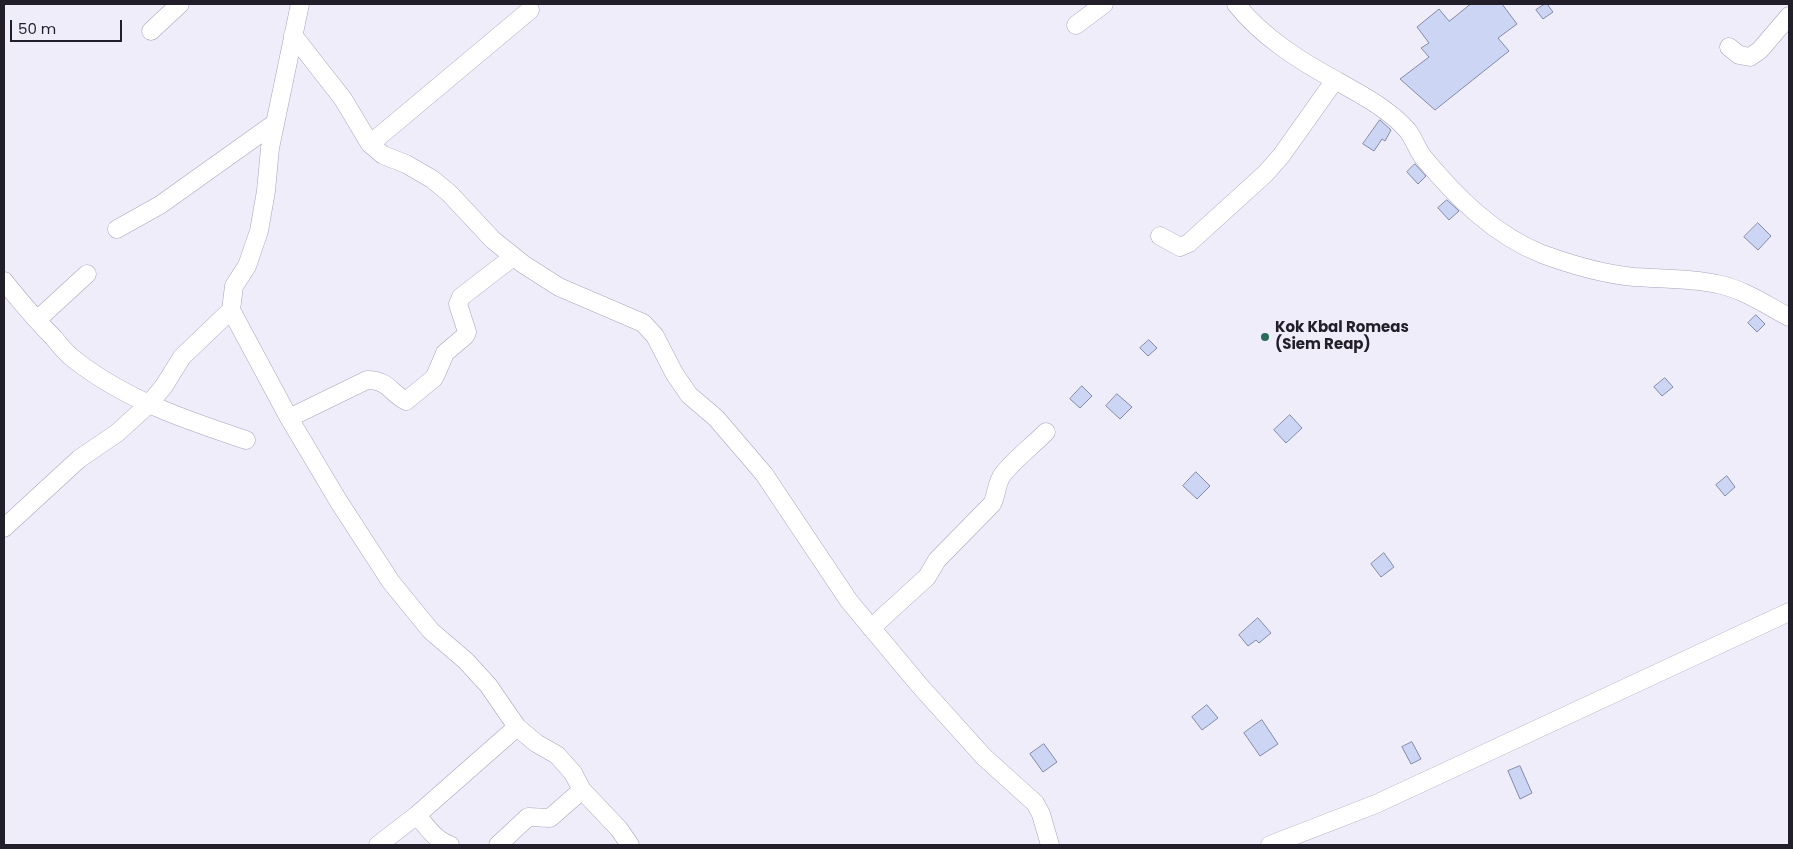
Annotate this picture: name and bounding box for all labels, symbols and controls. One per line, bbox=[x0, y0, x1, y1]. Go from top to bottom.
scale bar bbox=[12, 10, 125, 42]
text: 50 m bbox=[18, 18, 56, 39]
place label: Kok Kbal Romeas (Siem Reap) bbox=[1275, 319, 1409, 354]
marker: Kok Kbal Romeas (Siem Reap) bbox=[1259, 331, 1271, 343]

